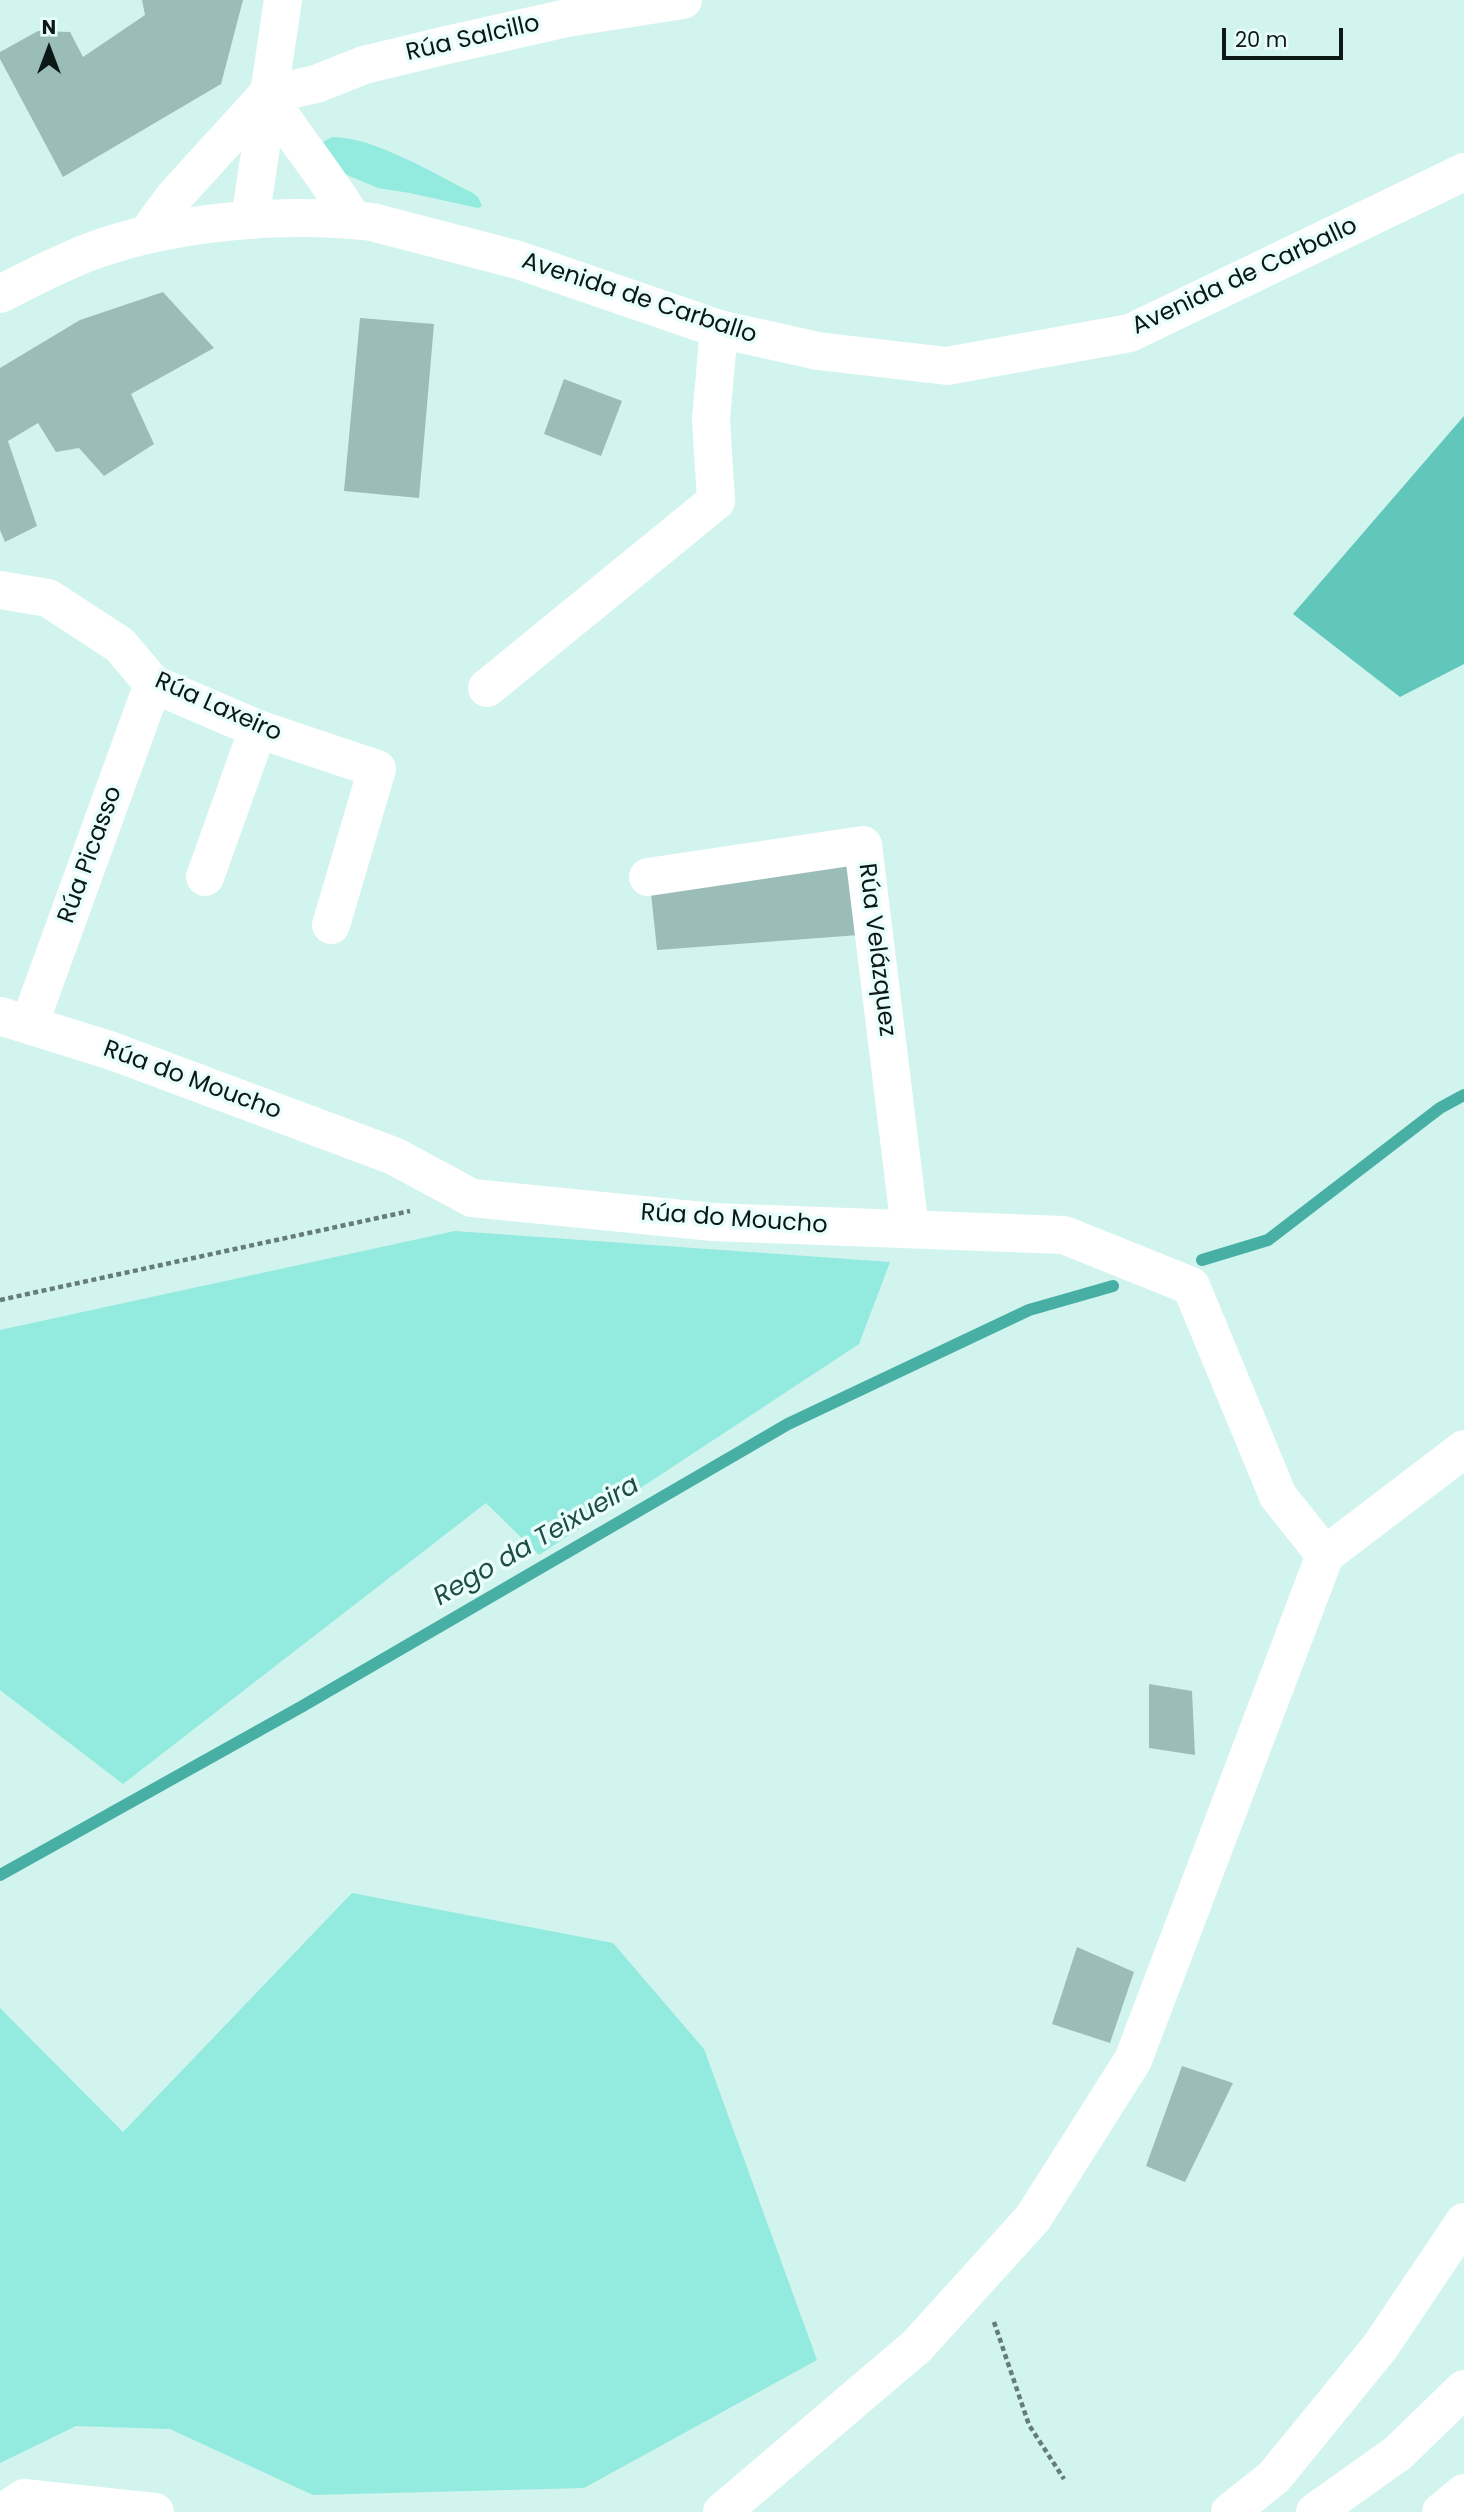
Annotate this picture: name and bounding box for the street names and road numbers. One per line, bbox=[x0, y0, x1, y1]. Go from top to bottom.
street label: Rúa Salcillo bbox=[403, 10, 543, 68]
street label: Avenida de Carballo bbox=[1128, 212, 1362, 342]
street label: Avenida de Carballo bbox=[518, 247, 760, 351]
street label: Rúa Laxeiro bbox=[150, 667, 286, 749]
street label: Rúa Picasso bbox=[53, 783, 129, 927]
street label: Rúa Velázquez bbox=[851, 862, 901, 1038]
street label: Rúa do Moucho bbox=[99, 1035, 285, 1127]
street label: Rúa do Moucho bbox=[640, 1199, 828, 1241]

